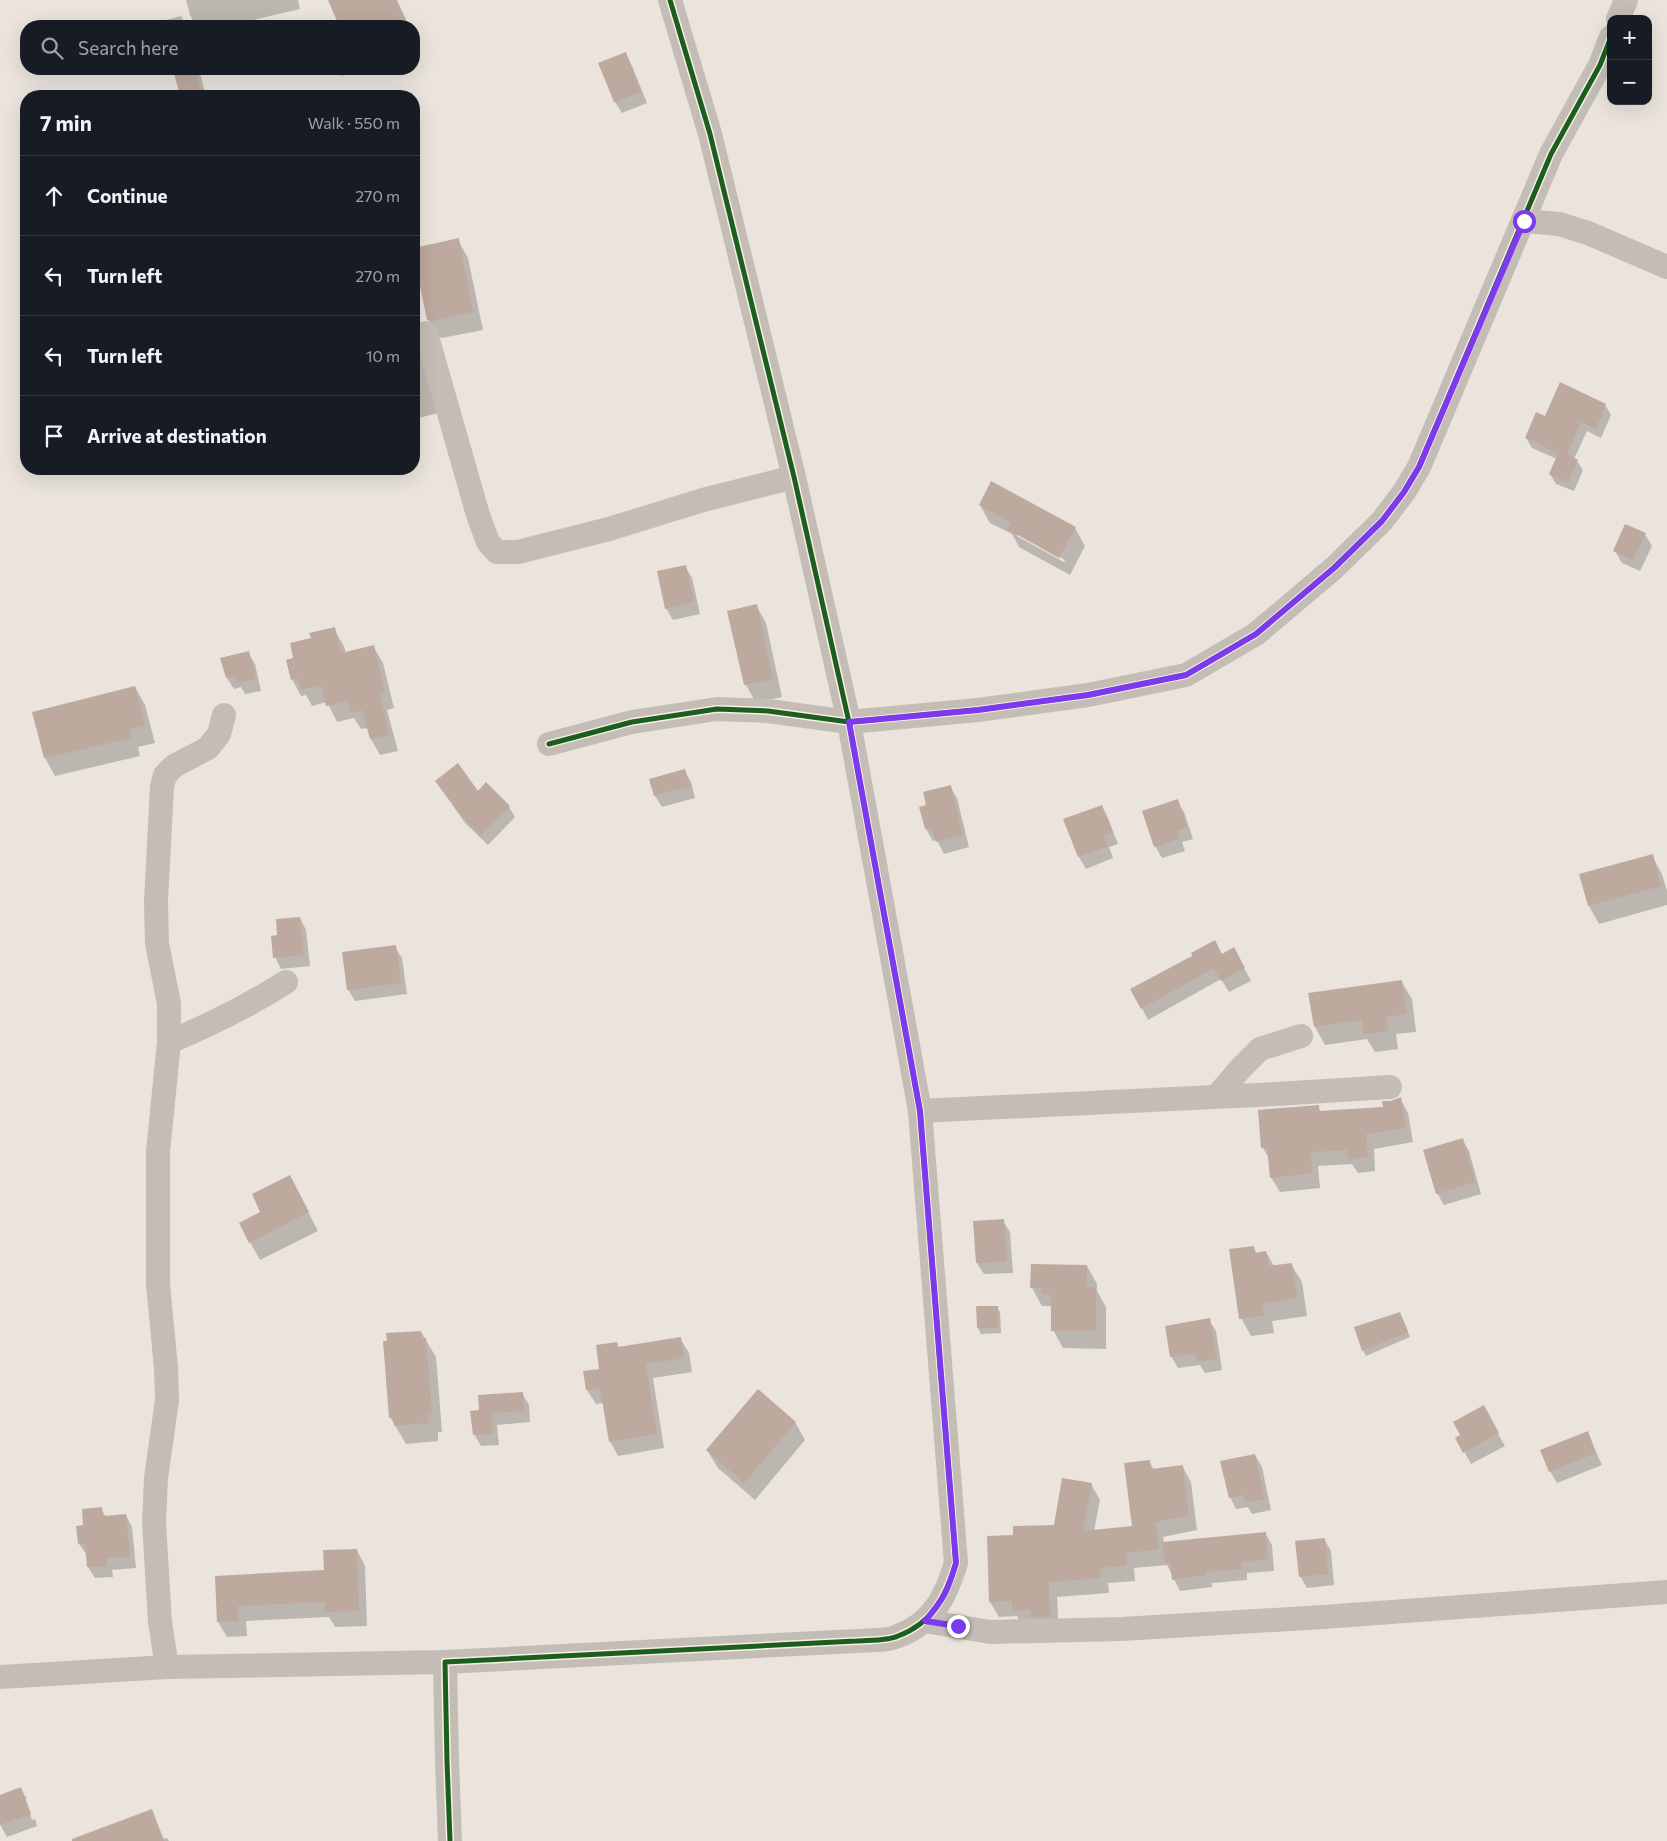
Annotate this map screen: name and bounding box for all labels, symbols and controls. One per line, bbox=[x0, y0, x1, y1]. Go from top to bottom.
map controls bbox=[1607, 15, 1652, 105]
button: + bbox=[1607, 15, 1652, 60]
search box bbox=[20, 20, 420, 75]
icon: search bbox=[38, 34, 66, 62]
text: Search here bbox=[78, 36, 178, 59]
button: − bbox=[1607, 60, 1652, 105]
text: 7 min bbox=[40, 110, 92, 135]
text: Walk · 550 m bbox=[308, 113, 400, 132]
icon: ahead bbox=[40, 182, 68, 210]
text: Continue bbox=[87, 184, 167, 207]
text: 270 m bbox=[355, 186, 400, 205]
route start bbox=[1513, 210, 1536, 233]
icon: left bbox=[40, 262, 68, 290]
text: Turn left bbox=[87, 264, 162, 287]
text: 270 m bbox=[355, 266, 400, 285]
icon: left bbox=[40, 342, 68, 370]
text: Turn left bbox=[87, 344, 162, 367]
text: 10 m bbox=[366, 346, 400, 365]
icon: arrive bbox=[40, 422, 68, 450]
text: Arrive at destination bbox=[87, 424, 267, 447]
route end bbox=[947, 1615, 970, 1638]

